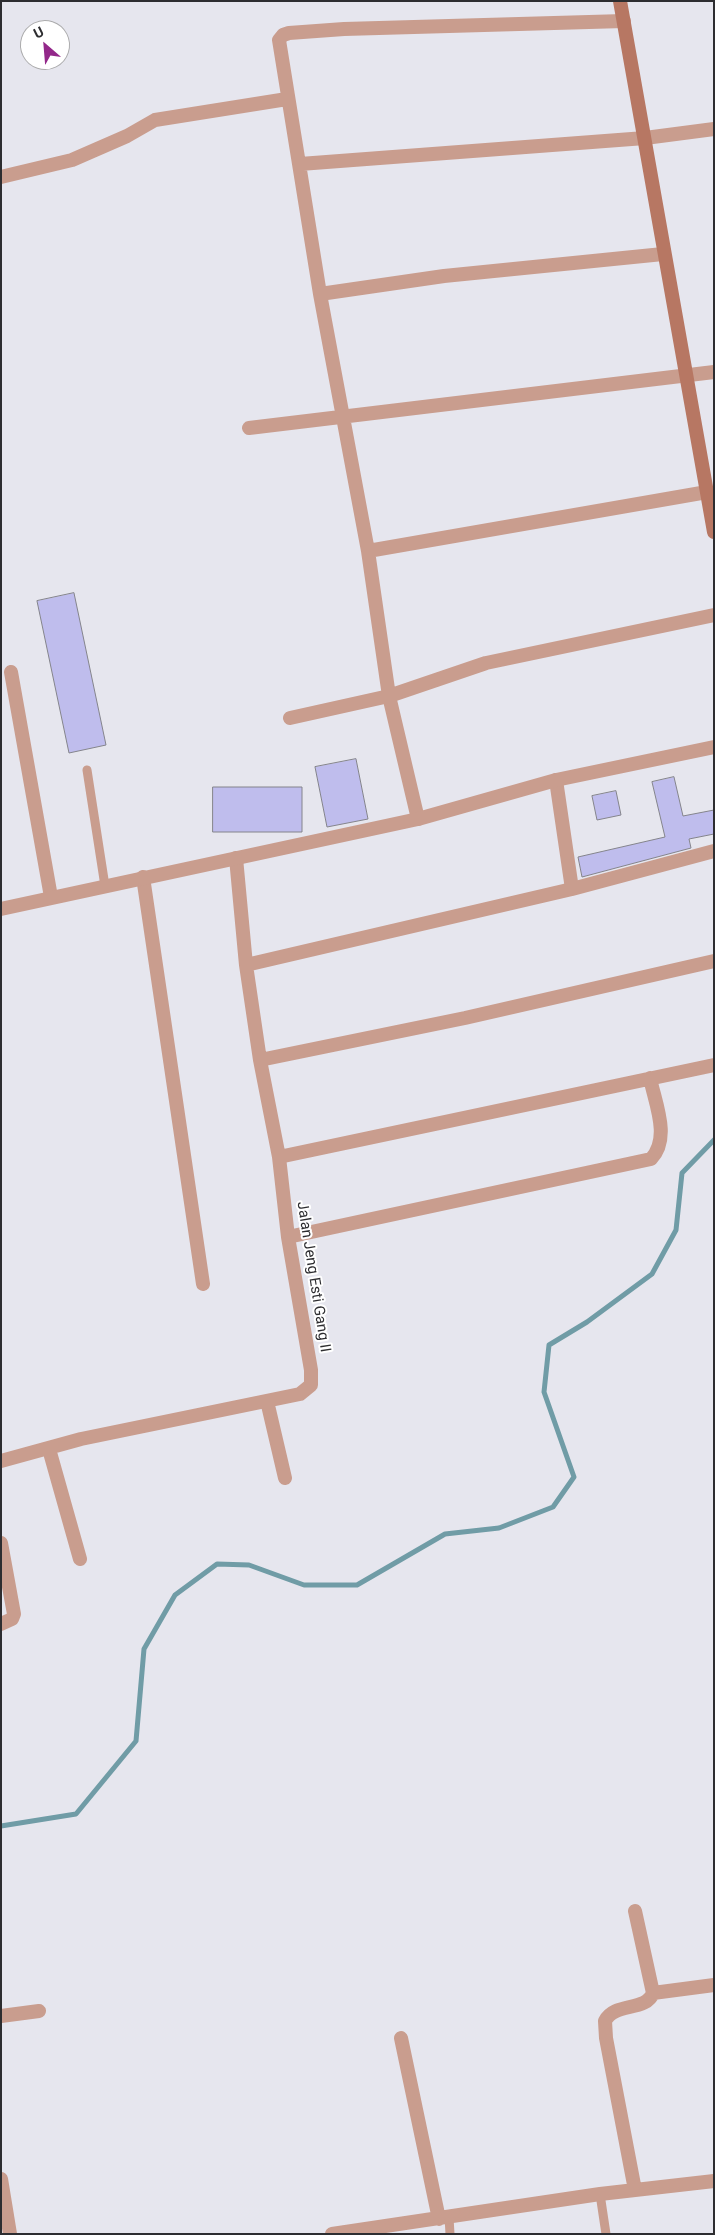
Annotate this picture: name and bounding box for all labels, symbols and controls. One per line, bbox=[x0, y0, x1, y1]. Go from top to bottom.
north arrow bbox=[20, 20, 70, 70]
text: U bbox=[31, 23, 46, 42]
street label: Jalan Jeng Esti Gang II bbox=[292, 1200, 334, 1354]

